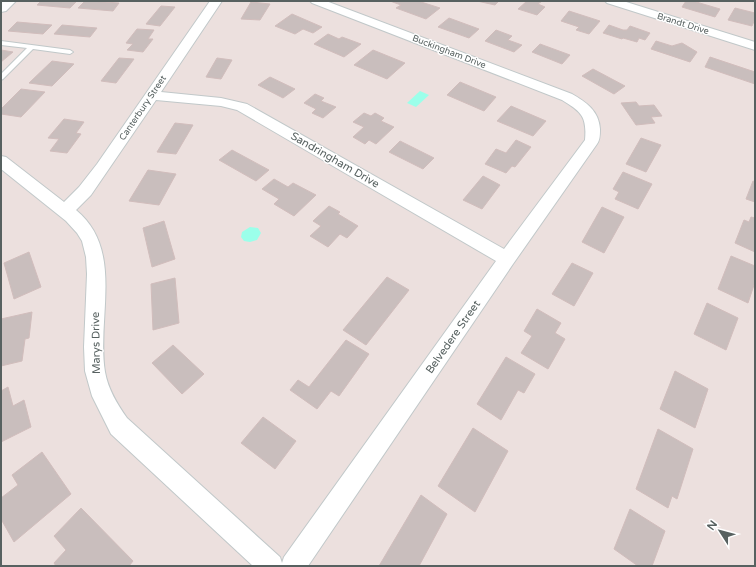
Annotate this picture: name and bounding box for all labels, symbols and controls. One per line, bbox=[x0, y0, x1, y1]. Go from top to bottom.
street label: Brandt Drive bbox=[656, 11, 710, 37]
street label: Buckingham Drive bbox=[411, 33, 487, 71]
street label: Canterbury Street bbox=[117, 73, 169, 143]
street label: Sandringham Drive bbox=[288, 129, 382, 191]
street label: Belvedere Street bbox=[423, 298, 483, 376]
street label: Marys Drive bbox=[89, 312, 103, 374]
north arrow bbox=[700, 511, 740, 551]
text: N bbox=[704, 518, 720, 533]

